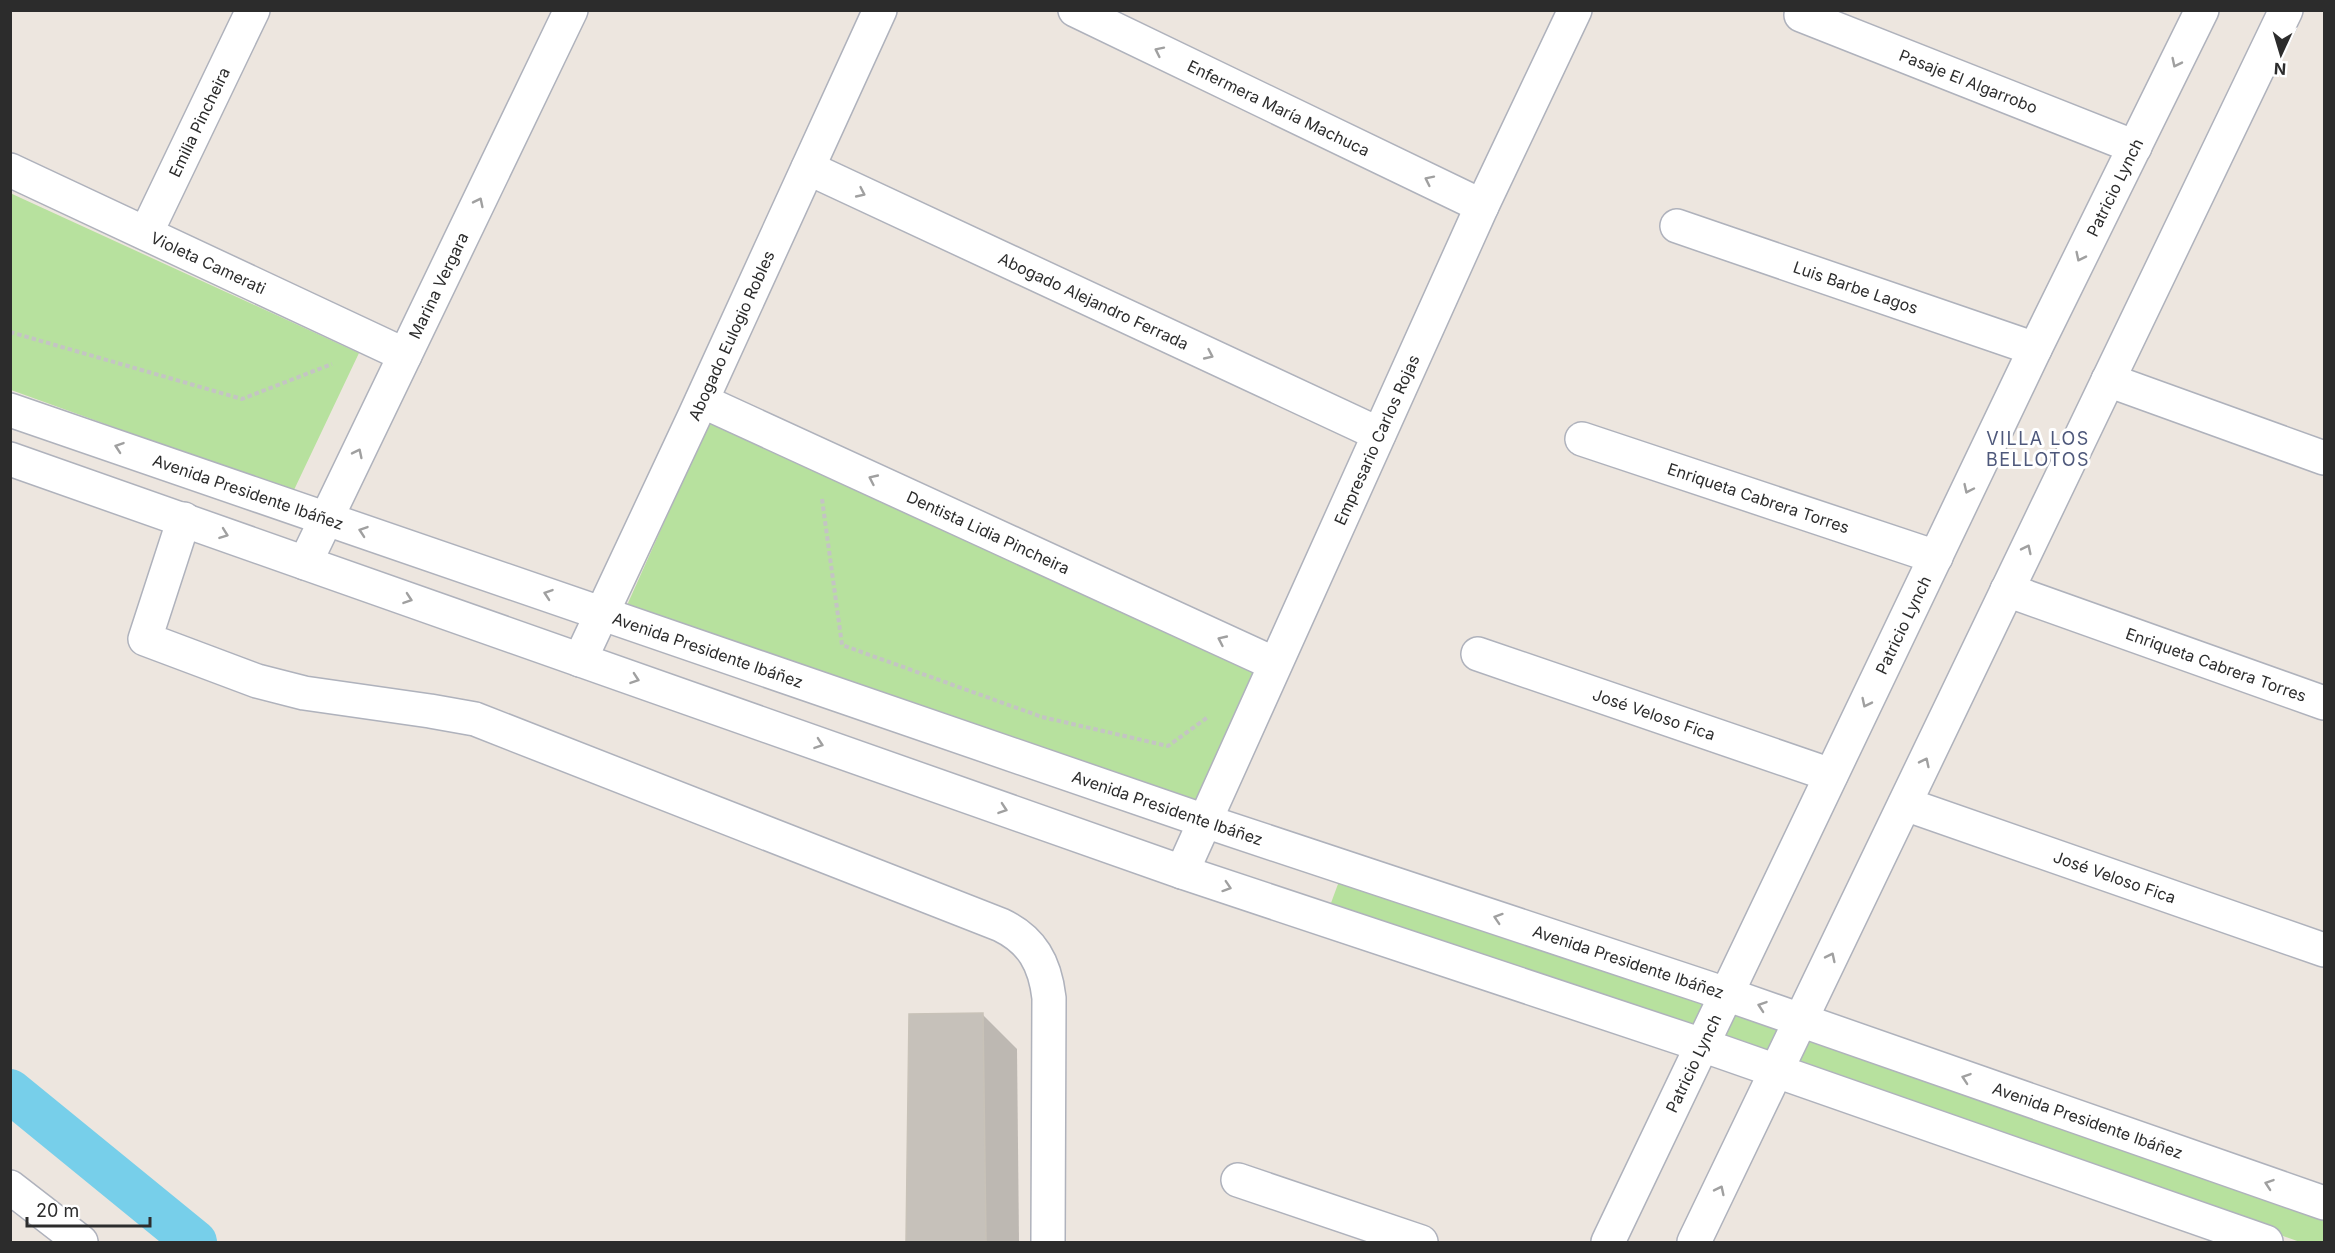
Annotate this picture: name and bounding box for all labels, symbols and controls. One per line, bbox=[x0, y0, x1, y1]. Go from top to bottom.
north arrow bbox=[2251, 24, 2311, 84]
street label: Pasaje El Algarrobo bbox=[1896, 45, 2040, 117]
one-way arrow bbox=[1154, 46, 1165, 58]
street label: Enfermera María Machuca bbox=[1184, 56, 1373, 160]
one-way arrow bbox=[2171, 57, 2183, 68]
text: N bbox=[2273, 59, 2287, 79]
street label: Emilia Pincheira bbox=[164, 64, 234, 180]
street label: Patricio Lynch bbox=[2082, 135, 2147, 240]
one-way arrow bbox=[1425, 176, 1436, 188]
one-way arrow bbox=[855, 185, 866, 197]
one-way arrow bbox=[472, 197, 483, 208]
street label: Violeta Camerati bbox=[148, 227, 269, 298]
street label: Marina Vergara bbox=[404, 229, 473, 342]
street label: Abogado Eulogio Robles bbox=[684, 247, 779, 424]
street label: Abogado Alejandro Ferrada bbox=[995, 248, 1192, 354]
one-way arrow bbox=[2076, 250, 2088, 261]
street label: Luis Barbe Lagos bbox=[1791, 257, 1921, 318]
one-way arrow bbox=[1203, 348, 1214, 360]
street label: Empresario Carlos Rojas bbox=[1330, 352, 1424, 528]
district label: VILLA LOS BELLOTOS bbox=[1986, 428, 2090, 470]
one-way arrow bbox=[114, 442, 125, 455]
one-way arrow bbox=[350, 449, 362, 460]
street label: Avenida Presidente Ibáñez bbox=[150, 450, 346, 534]
street label: Enriqueta Cabrera Torres bbox=[1665, 458, 1852, 537]
one-way arrow bbox=[868, 475, 879, 487]
one-way arrow bbox=[1964, 483, 1976, 494]
street label: Dentista Lidia Pincheira bbox=[904, 486, 1073, 578]
one-way arrow bbox=[218, 526, 229, 539]
one-way arrow bbox=[358, 526, 369, 538]
one-way arrow bbox=[2020, 544, 2032, 555]
street label: Patricio Lynch bbox=[1871, 572, 1935, 677]
one-way arrow bbox=[543, 589, 553, 601]
one-way arrow bbox=[402, 592, 413, 604]
street label: Avenida Presidente Ibáñez bbox=[610, 608, 806, 692]
street label: Enriqueta Cabrera Torres bbox=[2123, 623, 2309, 706]
one-way arrow bbox=[1217, 635, 1228, 647]
one-way arrow bbox=[629, 672, 640, 685]
street label: José Veloso Fica bbox=[1590, 684, 1718, 745]
one-way arrow bbox=[1861, 696, 1873, 707]
one-way arrow bbox=[813, 737, 824, 750]
one-way arrow bbox=[1918, 758, 1929, 769]
street label: Avenida Presidente Ibáñez bbox=[1069, 766, 1266, 850]
one-way arrow bbox=[997, 801, 1008, 814]
street label: José Veloso Fica bbox=[2051, 847, 2178, 908]
one-way arrow bbox=[1221, 880, 1232, 892]
one-way arrow bbox=[1493, 913, 1504, 925]
street label: Avenida Presidente Ibáñez bbox=[1530, 921, 1727, 1003]
one-way arrow bbox=[1824, 953, 1836, 964]
one-way arrow bbox=[1758, 1001, 1768, 1014]
street label: Patricio Lynch bbox=[1661, 1011, 1725, 1116]
one-way arrow bbox=[1961, 1072, 1972, 1085]
street label: Avenida Presidente Ibáñez bbox=[1990, 1078, 2186, 1163]
one-way arrow bbox=[2264, 1178, 2275, 1191]
one-way arrow bbox=[1712, 1185, 1724, 1196]
scale bar bbox=[27, 1190, 150, 1228]
text: 20 m bbox=[36, 1200, 79, 1221]

